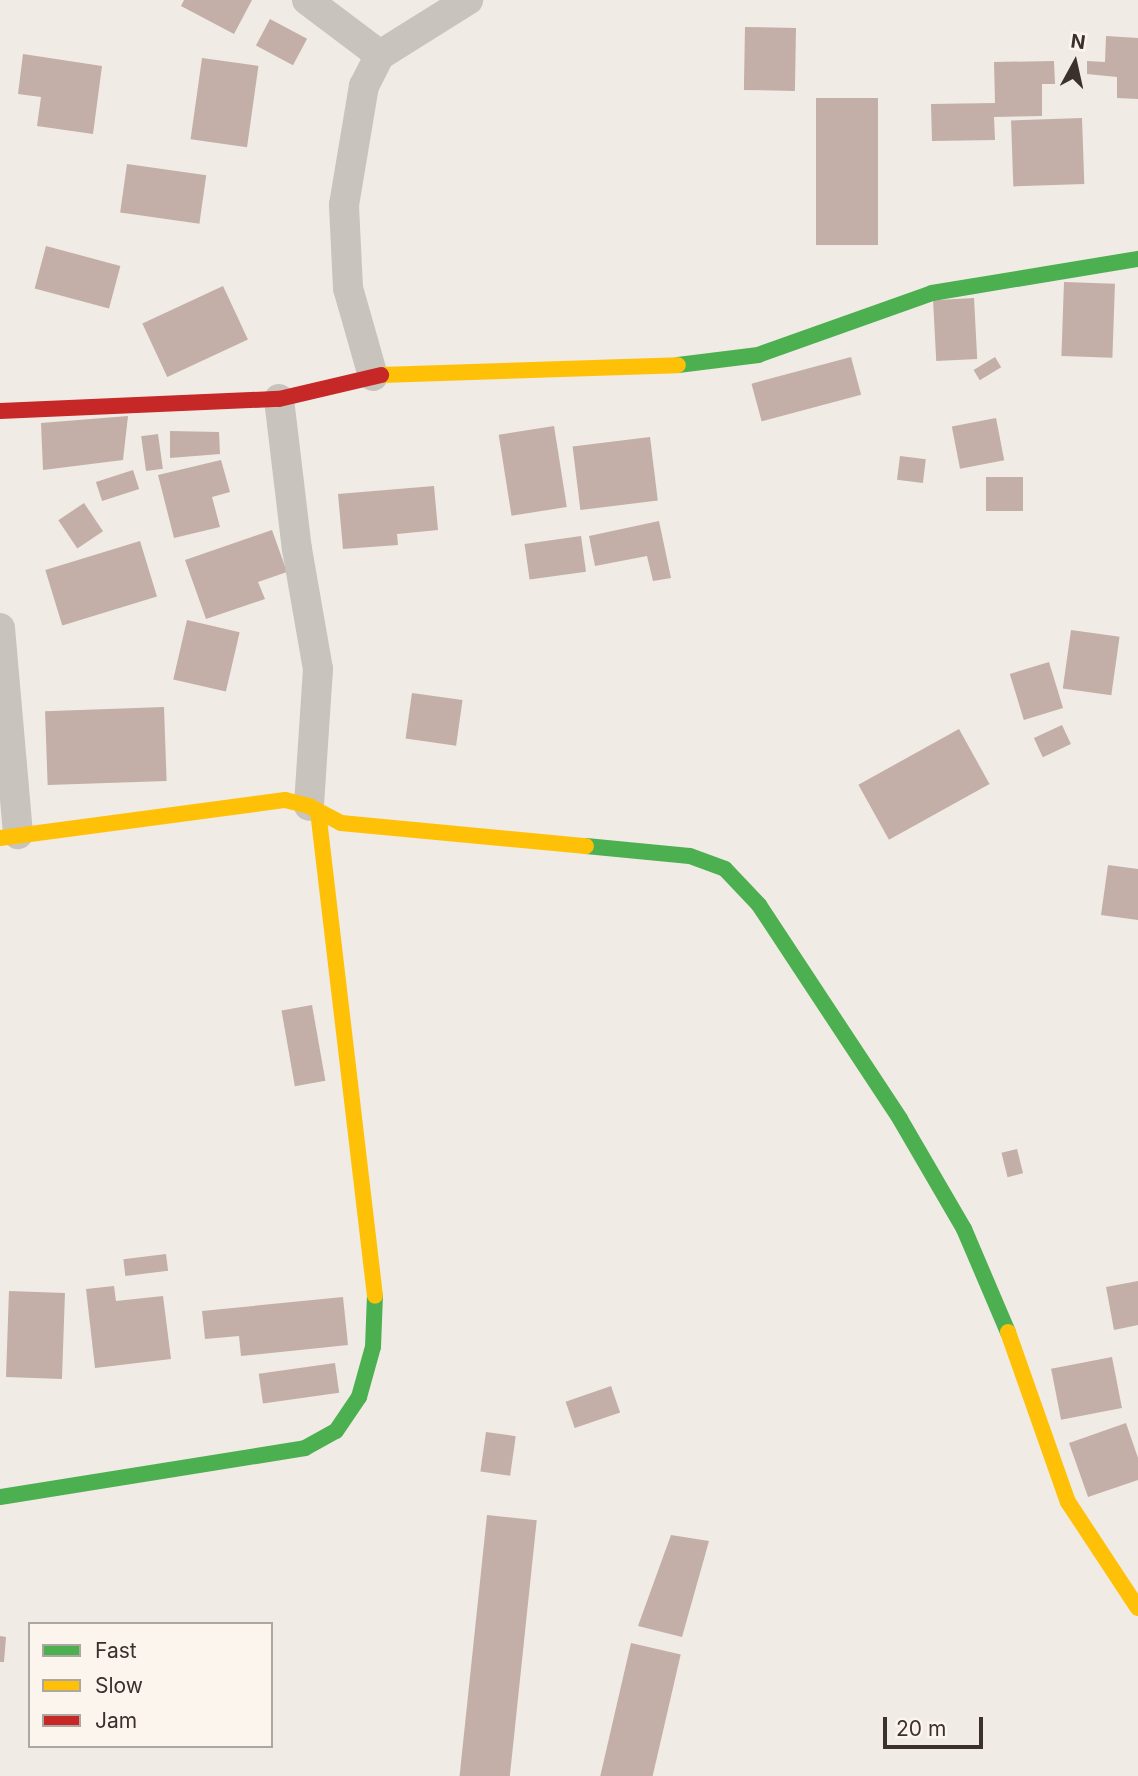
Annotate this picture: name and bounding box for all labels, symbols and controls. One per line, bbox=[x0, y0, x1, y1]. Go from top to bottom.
north arrow bbox=[1040, 28, 1110, 98]
text: N bbox=[1069, 29, 1087, 54]
legend bbox=[28, 1622, 273, 1748]
text: Fast bbox=[95, 1638, 137, 1663]
text: Slow bbox=[95, 1673, 143, 1698]
scale bar bbox=[886, 1702, 986, 1746]
text: Jam bbox=[95, 1708, 137, 1733]
text: 20 m bbox=[896, 1716, 946, 1741]

